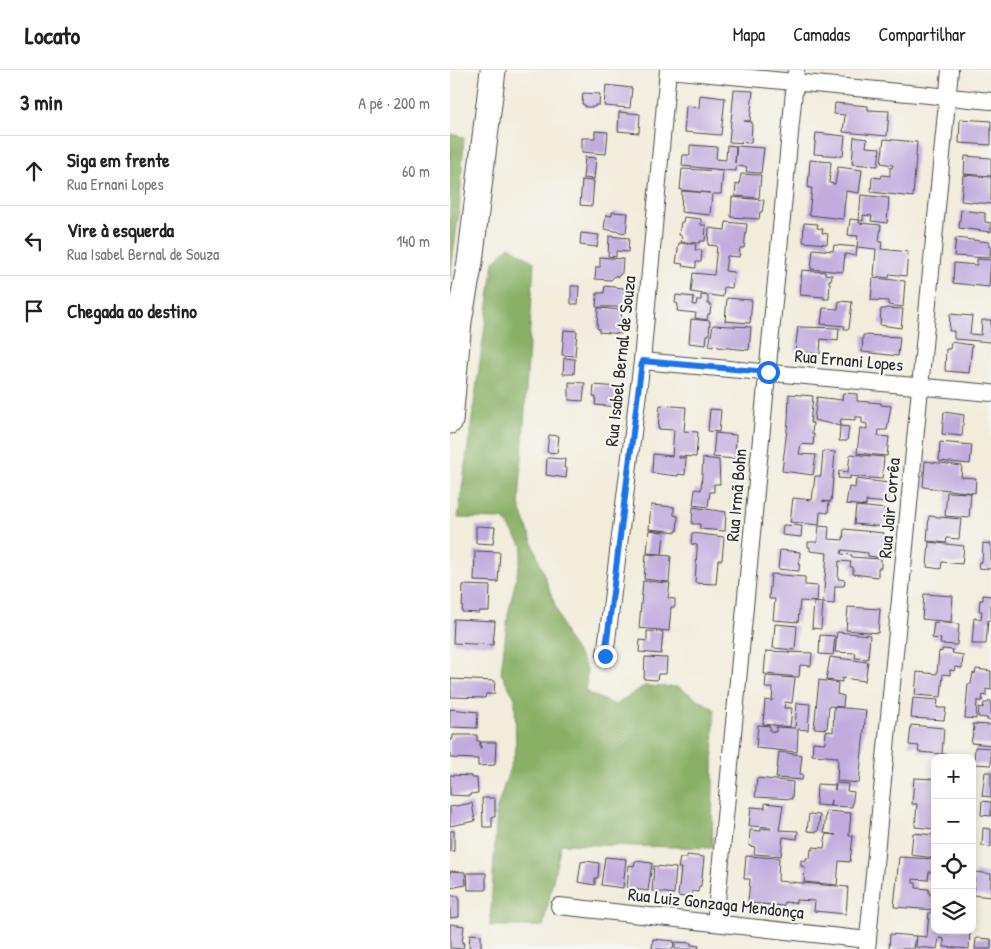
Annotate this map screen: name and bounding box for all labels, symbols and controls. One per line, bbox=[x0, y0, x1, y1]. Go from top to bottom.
text: Locato bbox=[25, 19, 80, 51]
text: Mapa bbox=[733, 22, 765, 47]
text: Camadas bbox=[793, 22, 850, 47]
text: Compartilhar bbox=[878, 22, 966, 47]
text: 3 min bbox=[20, 88, 63, 117]
text: A pé · 200 m bbox=[358, 92, 430, 114]
text: Siga em frente bbox=[67, 147, 170, 173]
icon: ahead bbox=[20, 157, 48, 185]
text: 60 m bbox=[402, 160, 430, 182]
text: Rua Ernani Lopes bbox=[67, 173, 164, 195]
text: Vire à esquerda bbox=[67, 217, 174, 243]
icon: left bbox=[20, 227, 48, 255]
text: 140 m bbox=[396, 230, 430, 252]
text: Rua Isabel Bernal de Souza bbox=[67, 243, 219, 265]
street label: Rua Isabel Bernal de Souza bbox=[599, 274, 641, 448]
icon: arrive bbox=[20, 297, 48, 325]
text: Chegada ao destino bbox=[67, 298, 197, 324]
street label: Rua Ernani Lopes bbox=[794, 343, 904, 377]
route start bbox=[757, 361, 780, 384]
street label: Rua Irmã Bohn bbox=[719, 447, 753, 543]
street label: Rua Jair Corrêa bbox=[872, 457, 906, 559]
route end bbox=[594, 645, 617, 668]
map controls bbox=[931, 754, 976, 934]
button: + bbox=[931, 754, 976, 799]
button: − bbox=[931, 799, 976, 844]
button: locate bbox=[931, 844, 976, 889]
street label: Rua Luiz Gonzaga Mendonça bbox=[627, 881, 805, 925]
button: layers bbox=[931, 889, 976, 934]

